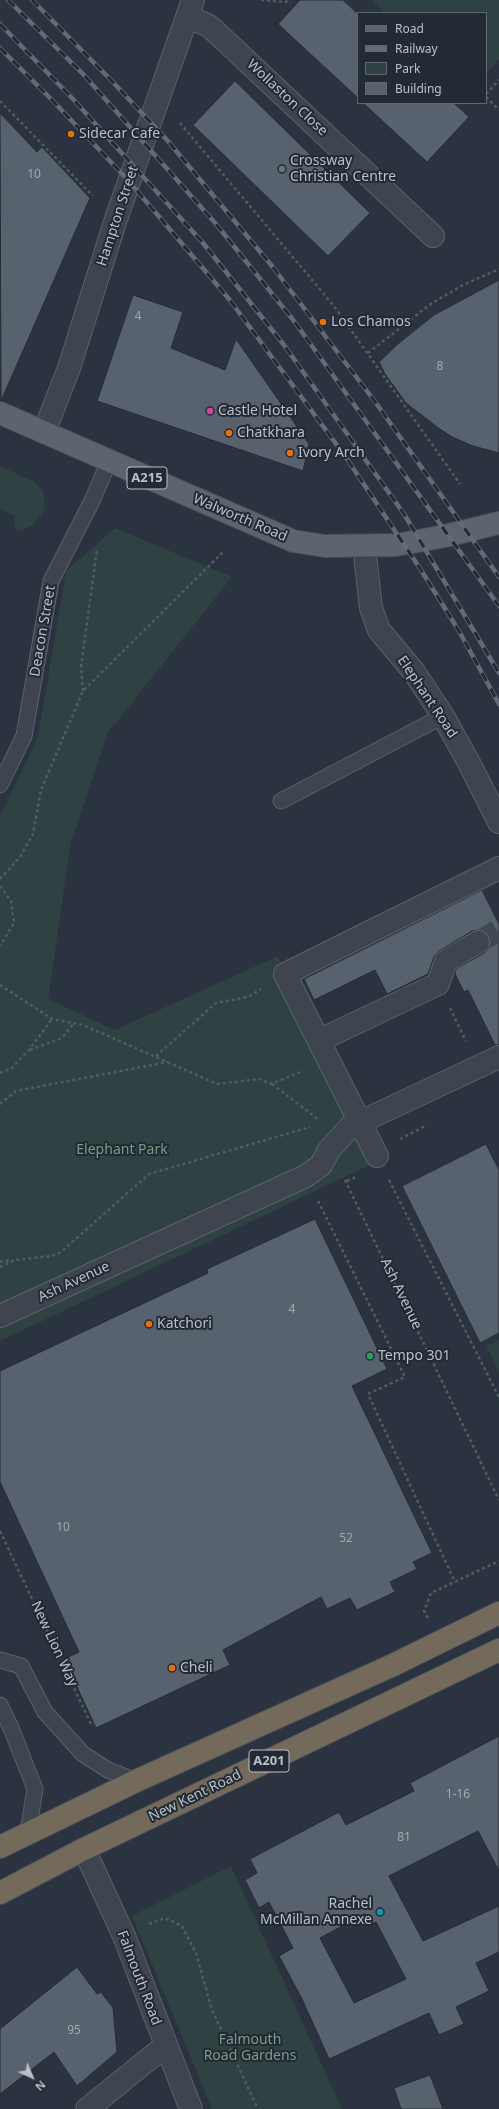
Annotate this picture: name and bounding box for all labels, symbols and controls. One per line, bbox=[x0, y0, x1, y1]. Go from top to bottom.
legend bbox=[357, 12, 487, 104]
text: Road bbox=[395, 20, 424, 37]
text: Railway bbox=[395, 40, 438, 57]
street label: Wollaston Close bbox=[243, 56, 331, 140]
text: Park bbox=[395, 60, 420, 77]
text: Building bbox=[395, 80, 442, 97]
place label: Sidecar Cafe bbox=[79, 126, 160, 142]
marker: Sidecar Cafe bbox=[66, 129, 76, 139]
place label: Crossway Christian Centre bbox=[290, 153, 396, 186]
street label: Hampton Street bbox=[94, 164, 142, 268]
marker: Crossway Christian Centre bbox=[277, 164, 287, 174]
house number: 10 bbox=[27, 168, 41, 182]
house number: 4 bbox=[135, 310, 141, 324]
place label: Los Chamos bbox=[331, 314, 411, 330]
marker: Los Chamos bbox=[318, 317, 328, 327]
house number: 8 bbox=[437, 360, 443, 374]
place label: Castle Hotel bbox=[218, 403, 297, 419]
marker: Castle Hotel bbox=[205, 406, 215, 416]
place label: Chatkhara bbox=[237, 425, 305, 441]
marker: Chatkhara bbox=[224, 428, 234, 438]
place label: Ivory Arch bbox=[298, 445, 365, 461]
marker: Ivory Arch bbox=[285, 448, 295, 458]
road number: A215 bbox=[127, 467, 167, 489]
street label: Walworth Road bbox=[190, 491, 290, 545]
street label: Deacon Street bbox=[27, 584, 59, 678]
street label: Elephant Road bbox=[393, 653, 461, 741]
park label: Elephant Park bbox=[76, 1142, 168, 1158]
street label: Ash Avenue bbox=[377, 1256, 425, 1332]
street label: Ash Avenue bbox=[36, 1258, 112, 1306]
house number: 4 bbox=[289, 1303, 295, 1317]
place label: Katchori bbox=[157, 1316, 212, 1332]
marker: Katchori bbox=[144, 1319, 154, 1329]
place label: Tempo 301 bbox=[378, 1348, 451, 1364]
marker: Tempo 301 bbox=[365, 1351, 375, 1361]
house number: 10 bbox=[56, 1521, 70, 1535]
house number: 52 bbox=[339, 1532, 353, 1546]
street label: New Lion Way bbox=[27, 1599, 81, 1689]
place label: Cheli bbox=[180, 1660, 213, 1676]
marker: Cheli bbox=[167, 1663, 177, 1673]
road number: A201 bbox=[249, 1750, 289, 1772]
street label: New Kent Road bbox=[146, 1766, 244, 1826]
house number: 1-16 bbox=[446, 1788, 470, 1802]
house number: 81 bbox=[397, 1831, 411, 1845]
place label: Rachel McMillan Annexe bbox=[260, 1896, 372, 1928]
marker: Rachel McMillan Annexe bbox=[375, 1907, 385, 1917]
street label: Falmouth Road bbox=[113, 1928, 165, 2028]
house number: 95 bbox=[67, 2024, 81, 2038]
park label: Falmouth Road Gardens bbox=[204, 2032, 296, 2064]
north arrow bbox=[12, 2057, 52, 2097]
text: N bbox=[32, 2077, 49, 2094]

